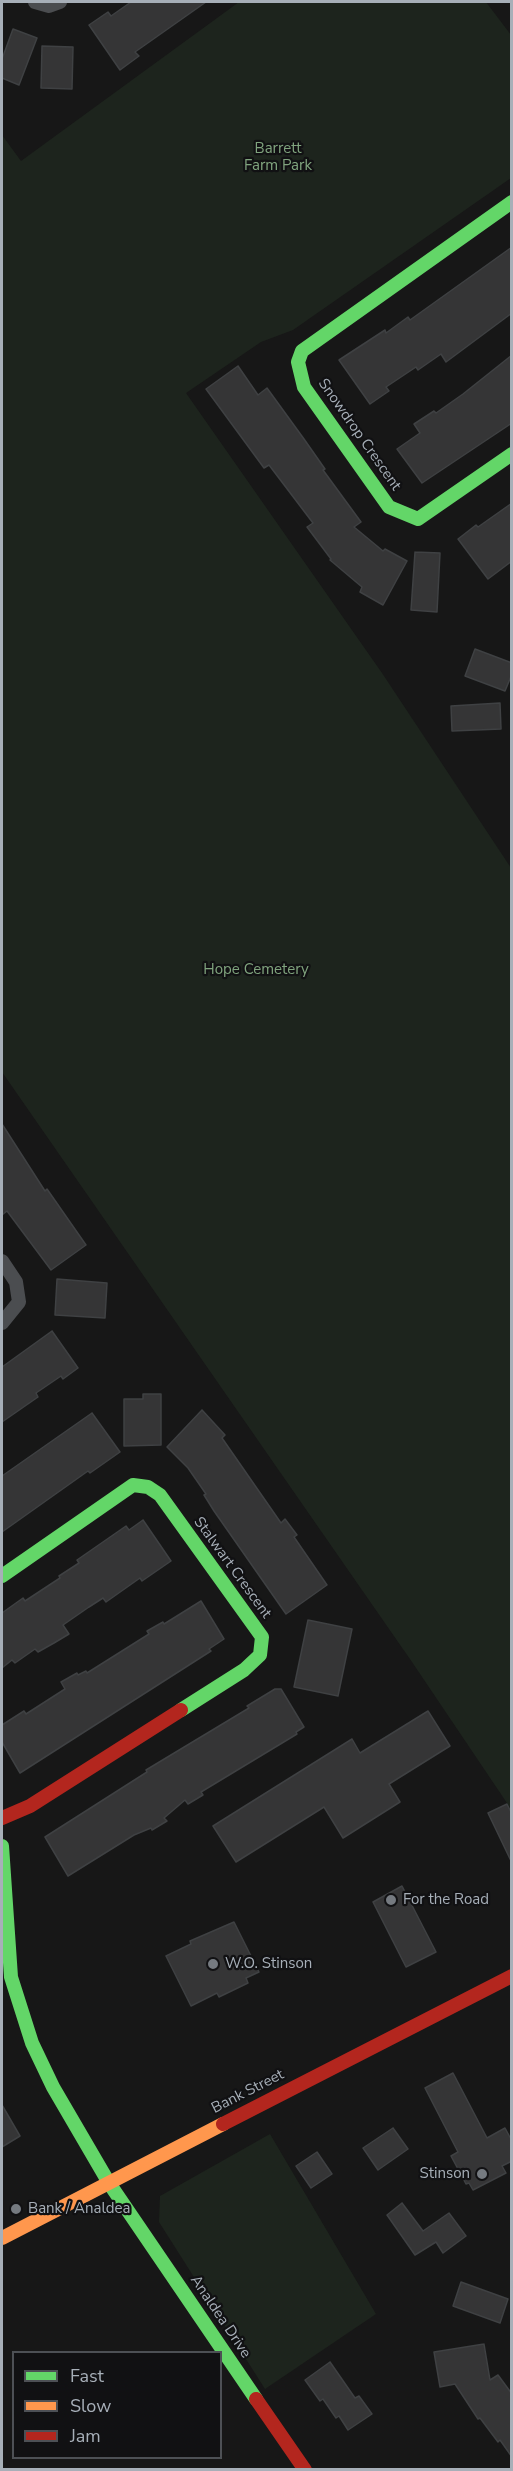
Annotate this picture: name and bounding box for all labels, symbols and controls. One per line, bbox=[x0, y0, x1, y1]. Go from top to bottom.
park label: Barrett Farm Park bbox=[244, 140, 312, 175]
street label: Snowdrop Crescent bbox=[314, 376, 404, 494]
park label: Hope Cemetery bbox=[203, 961, 309, 979]
street label: Stalwart Crescent bbox=[189, 1514, 275, 1622]
place label: For the Road bbox=[403, 1891, 489, 1909]
marker: For the Road bbox=[384, 1893, 398, 1907]
place label: W.O. Stinson bbox=[225, 1955, 312, 1973]
marker: W.O. Stinson bbox=[206, 1957, 220, 1971]
street label: Bank Street bbox=[209, 2066, 287, 2118]
place label: Stinson bbox=[419, 2165, 470, 2183]
marker: Stinson bbox=[475, 2167, 489, 2181]
place label: Bank / Analdea bbox=[28, 2200, 131, 2218]
marker: Bank / Analdea bbox=[9, 2202, 23, 2216]
street label: Analdea Drive bbox=[186, 2272, 254, 2362]
legend bbox=[12, 2351, 222, 2459]
text: Fast bbox=[70, 2364, 104, 2388]
text: Slow bbox=[70, 2394, 111, 2418]
text: Jam bbox=[70, 2424, 101, 2448]

